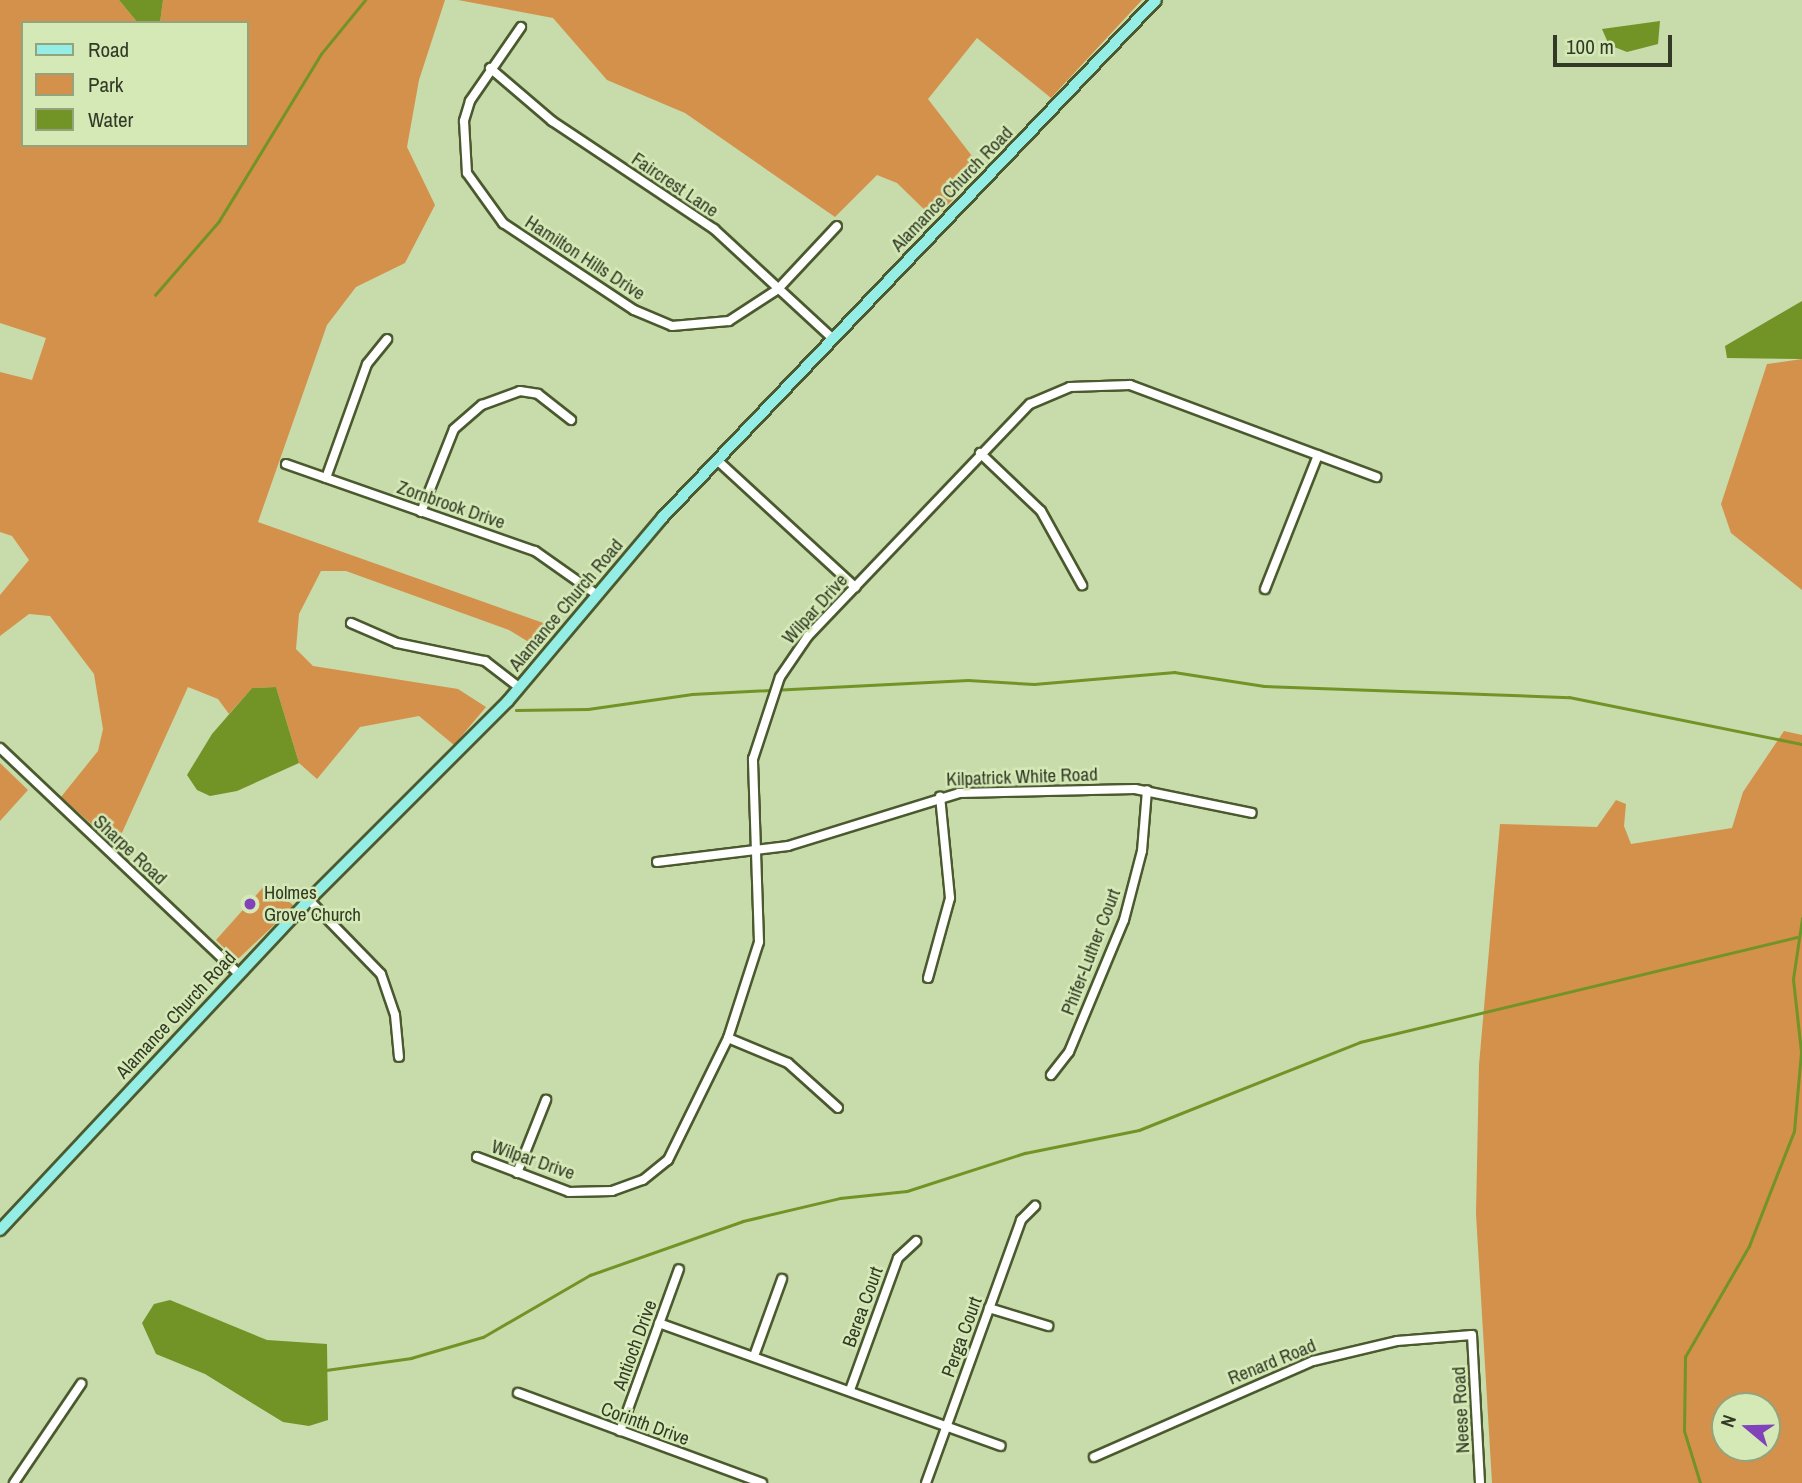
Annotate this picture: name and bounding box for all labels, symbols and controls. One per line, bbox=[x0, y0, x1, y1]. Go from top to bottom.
legend bbox=[21, 21, 248, 147]
scale bar bbox=[1557, 21, 1676, 65]
text: 100 m bbox=[1566, 32, 1614, 61]
text: Road bbox=[88, 35, 129, 64]
text: Park bbox=[88, 70, 123, 99]
text: Water bbox=[88, 105, 133, 134]
street label: Alamance Church Road bbox=[886, 122, 1018, 256]
street label: Faircrest Lane bbox=[627, 148, 723, 222]
street label: Hamilton Hills Drive bbox=[521, 211, 649, 305]
street label: Zornbrook Drive bbox=[394, 476, 508, 534]
street label: Alamance Church Road bbox=[504, 534, 628, 676]
street label: Wilpar Drive bbox=[778, 569, 852, 649]
street label: Kilpatrick White Road bbox=[946, 763, 1098, 791]
street label: Sharpe Road bbox=[89, 810, 171, 890]
place label: Holmes Grove Church bbox=[264, 882, 361, 926]
street label: Phifer-Luther Court bbox=[1056, 886, 1126, 1018]
marker: Holmes Grove Church bbox=[242, 896, 258, 912]
street label: Alamance Church Road bbox=[111, 947, 241, 1083]
street label: Wilpar Drive bbox=[488, 1135, 578, 1185]
street label: Berea Court bbox=[838, 1264, 888, 1350]
street label: Perga Court bbox=[937, 1294, 987, 1380]
street label: Antioch Drive bbox=[608, 1297, 662, 1393]
street label: Renard Road bbox=[1225, 1334, 1319, 1390]
street label: Neese Road bbox=[1447, 1366, 1475, 1454]
north arrow bbox=[1711, 1392, 1781, 1462]
street label: Corinth Drive bbox=[598, 1397, 692, 1451]
text: N bbox=[1714, 1411, 1742, 1430]

